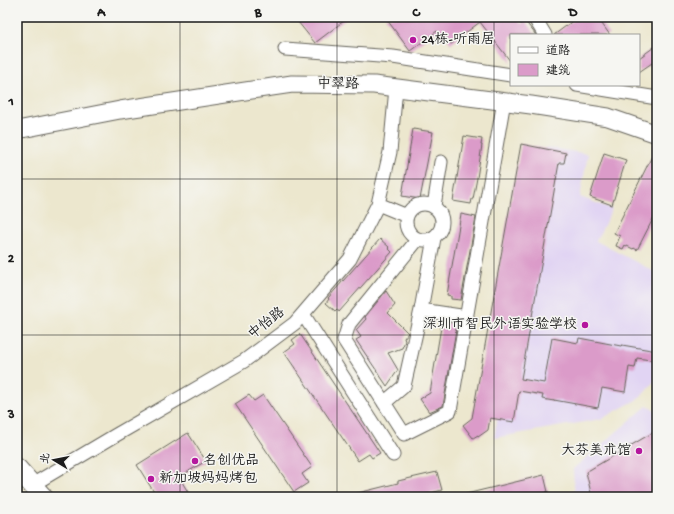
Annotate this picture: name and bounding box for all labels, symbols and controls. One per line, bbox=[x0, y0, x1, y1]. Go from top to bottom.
text: A bbox=[96, 6, 106, 21]
text: B bbox=[254, 6, 263, 21]
text: C bbox=[411, 6, 421, 21]
text: D bbox=[568, 6, 578, 21]
place label: 24栋-听雨居 bbox=[421, 31, 495, 49]
legend bbox=[510, 34, 640, 86]
marker: 24栋-听雨居 bbox=[408, 35, 418, 45]
text: 道路 bbox=[546, 44, 570, 59]
text: 建筑 bbox=[546, 64, 570, 79]
street label: 中翠路 bbox=[317, 75, 359, 94]
text: 1 bbox=[7, 95, 14, 110]
text: 2 bbox=[8, 252, 15, 267]
street label: 中怡路 bbox=[245, 304, 289, 344]
place label: 深圳市智民外语实验学校 bbox=[423, 316, 577, 334]
marker: 深圳市智民外语实验学校 bbox=[580, 320, 590, 330]
text: 3 bbox=[7, 408, 15, 423]
north arrow bbox=[34, 440, 74, 480]
place label: 大芬美术馆 bbox=[561, 442, 631, 460]
marker: 大芬美术馆 bbox=[634, 446, 644, 456]
text: 北 bbox=[39, 452, 53, 465]
place label: 名创优品 bbox=[203, 453, 259, 470]
marker: 名创优品 bbox=[190, 456, 200, 466]
place label: 新加坡妈妈烤包 bbox=[159, 470, 257, 488]
marker: 新加坡妈妈烤包 bbox=[146, 474, 156, 484]

